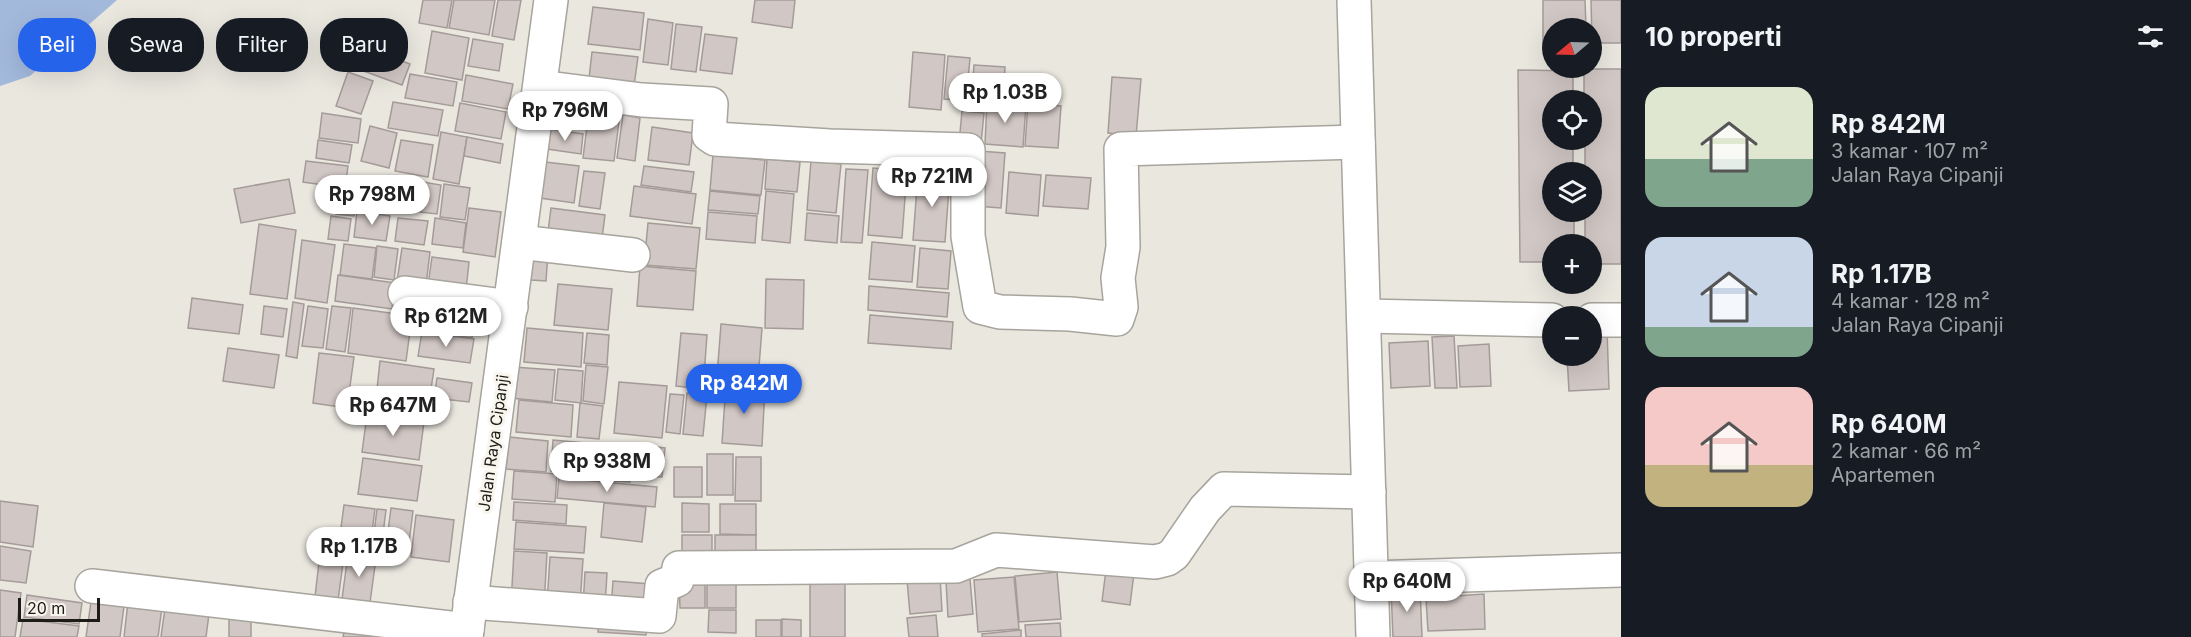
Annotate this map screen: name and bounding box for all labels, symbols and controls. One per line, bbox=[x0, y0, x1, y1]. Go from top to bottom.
chip: Beli bbox=[18, 18, 96, 72]
chip: Sewa bbox=[108, 18, 204, 72]
chip: Filter bbox=[216, 18, 308, 72]
chip: Baru bbox=[320, 18, 408, 72]
north arrow bbox=[1542, 18, 1602, 78]
map controls bbox=[1542, 18, 1602, 366]
icon: filters bbox=[2134, 20, 2167, 53]
text: 10 properti bbox=[1645, 21, 1782, 52]
pin: Rp 1.03B bbox=[943, 73, 1067, 124]
text: Rp 1.03B bbox=[963, 80, 1047, 104]
button: locate bbox=[1542, 90, 1602, 150]
pin: Rp 796M bbox=[510, 91, 620, 142]
text: Rp 796M bbox=[522, 98, 608, 122]
text: Rp 842M bbox=[1831, 108, 1946, 139]
icon: home bbox=[1693, 111, 1765, 183]
text: 3 kamar · 107 m² bbox=[1831, 139, 1988, 163]
pin: Rp 721M bbox=[877, 157, 987, 208]
button: layers bbox=[1542, 162, 1602, 222]
text: Jalan Raya Cipanji bbox=[1831, 163, 2004, 187]
text: Rp 721M bbox=[891, 164, 973, 188]
pin: Rp 798M bbox=[317, 175, 427, 226]
text: Rp 798M bbox=[329, 182, 415, 206]
button: + bbox=[1542, 234, 1602, 294]
text: Rp 1.17B bbox=[1831, 258, 1932, 289]
icon: home bbox=[1693, 261, 1765, 333]
text: 4 kamar · 128 m² bbox=[1831, 289, 1990, 313]
pin: Rp 612M bbox=[391, 297, 501, 348]
text: Rp 612M bbox=[404, 304, 488, 328]
button: − bbox=[1542, 306, 1602, 366]
text: Jalan Raya Cipanji bbox=[1831, 313, 2004, 337]
pin: Rp 842M bbox=[689, 364, 799, 415]
text: Rp 842M bbox=[700, 371, 788, 395]
street label: Jalan Raya Cipanji bbox=[473, 373, 513, 513]
pin: Rp 647M bbox=[338, 386, 448, 437]
text: Rp 647M bbox=[349, 393, 437, 417]
text: Rp 640M bbox=[1831, 408, 1947, 439]
icon: home bbox=[1693, 411, 1765, 483]
text: 2 kamar · 66 m² bbox=[1831, 439, 1981, 463]
pin: Rp 938M bbox=[552, 442, 662, 493]
text: Rp 938M bbox=[563, 449, 651, 473]
text: Apartemen bbox=[1831, 463, 1935, 487]
pin: Rp 1.17B bbox=[297, 527, 421, 578]
text: Rp 1.17B bbox=[320, 534, 398, 558]
pin: Rp 640M bbox=[1352, 562, 1462, 613]
text: Rp 640M bbox=[1362, 569, 1452, 593]
scale bar bbox=[18, 595, 100, 622]
text: 20 m bbox=[27, 598, 65, 618]

